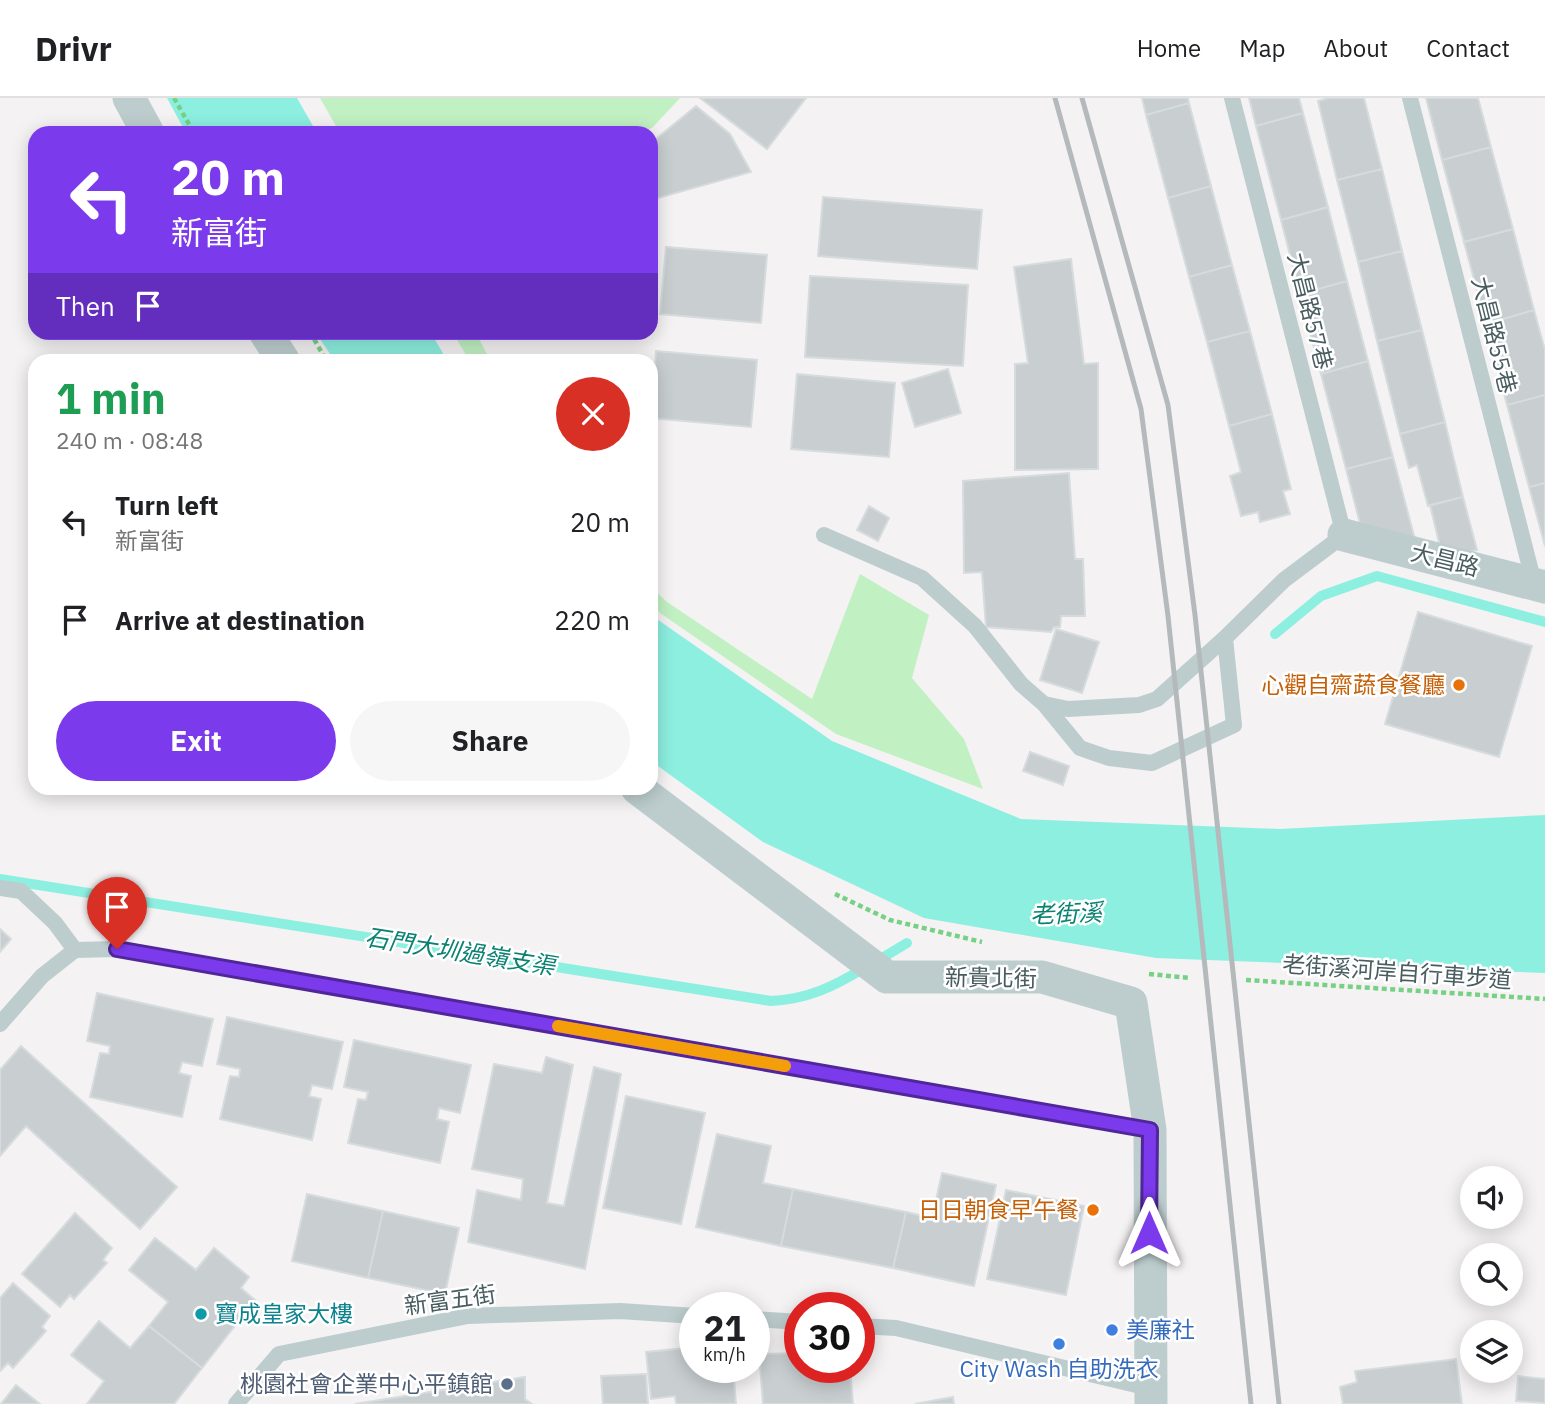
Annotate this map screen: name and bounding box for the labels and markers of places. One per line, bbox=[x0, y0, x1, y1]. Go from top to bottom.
place label: 心觀自齋蔬食餐廳 bbox=[1261, 669, 1445, 699]
marker: 心觀自齋蔬食餐廳 bbox=[1451, 677, 1467, 693]
pin bbox=[87, 877, 147, 949]
place label: 日日朝食早午餐 bbox=[918, 1194, 1079, 1224]
marker: 日日朝食早午餐 bbox=[1085, 1202, 1101, 1218]
place label: 寶成皇家大樓 bbox=[215, 1298, 353, 1328]
marker: 寶成皇家大樓 bbox=[193, 1306, 209, 1322]
place label: 美廉社 bbox=[1126, 1314, 1195, 1344]
marker: 美廉社 bbox=[1104, 1322, 1120, 1338]
marker: City Wash 自助洗衣 bbox=[1051, 1336, 1067, 1352]
place label: City Wash 自助洗衣 bbox=[959, 1353, 1159, 1383]
place label: 桃園社會企業中心平鎮館 bbox=[240, 1368, 493, 1398]
marker: 桃園社會企業中心平鎮館 bbox=[499, 1376, 515, 1392]

